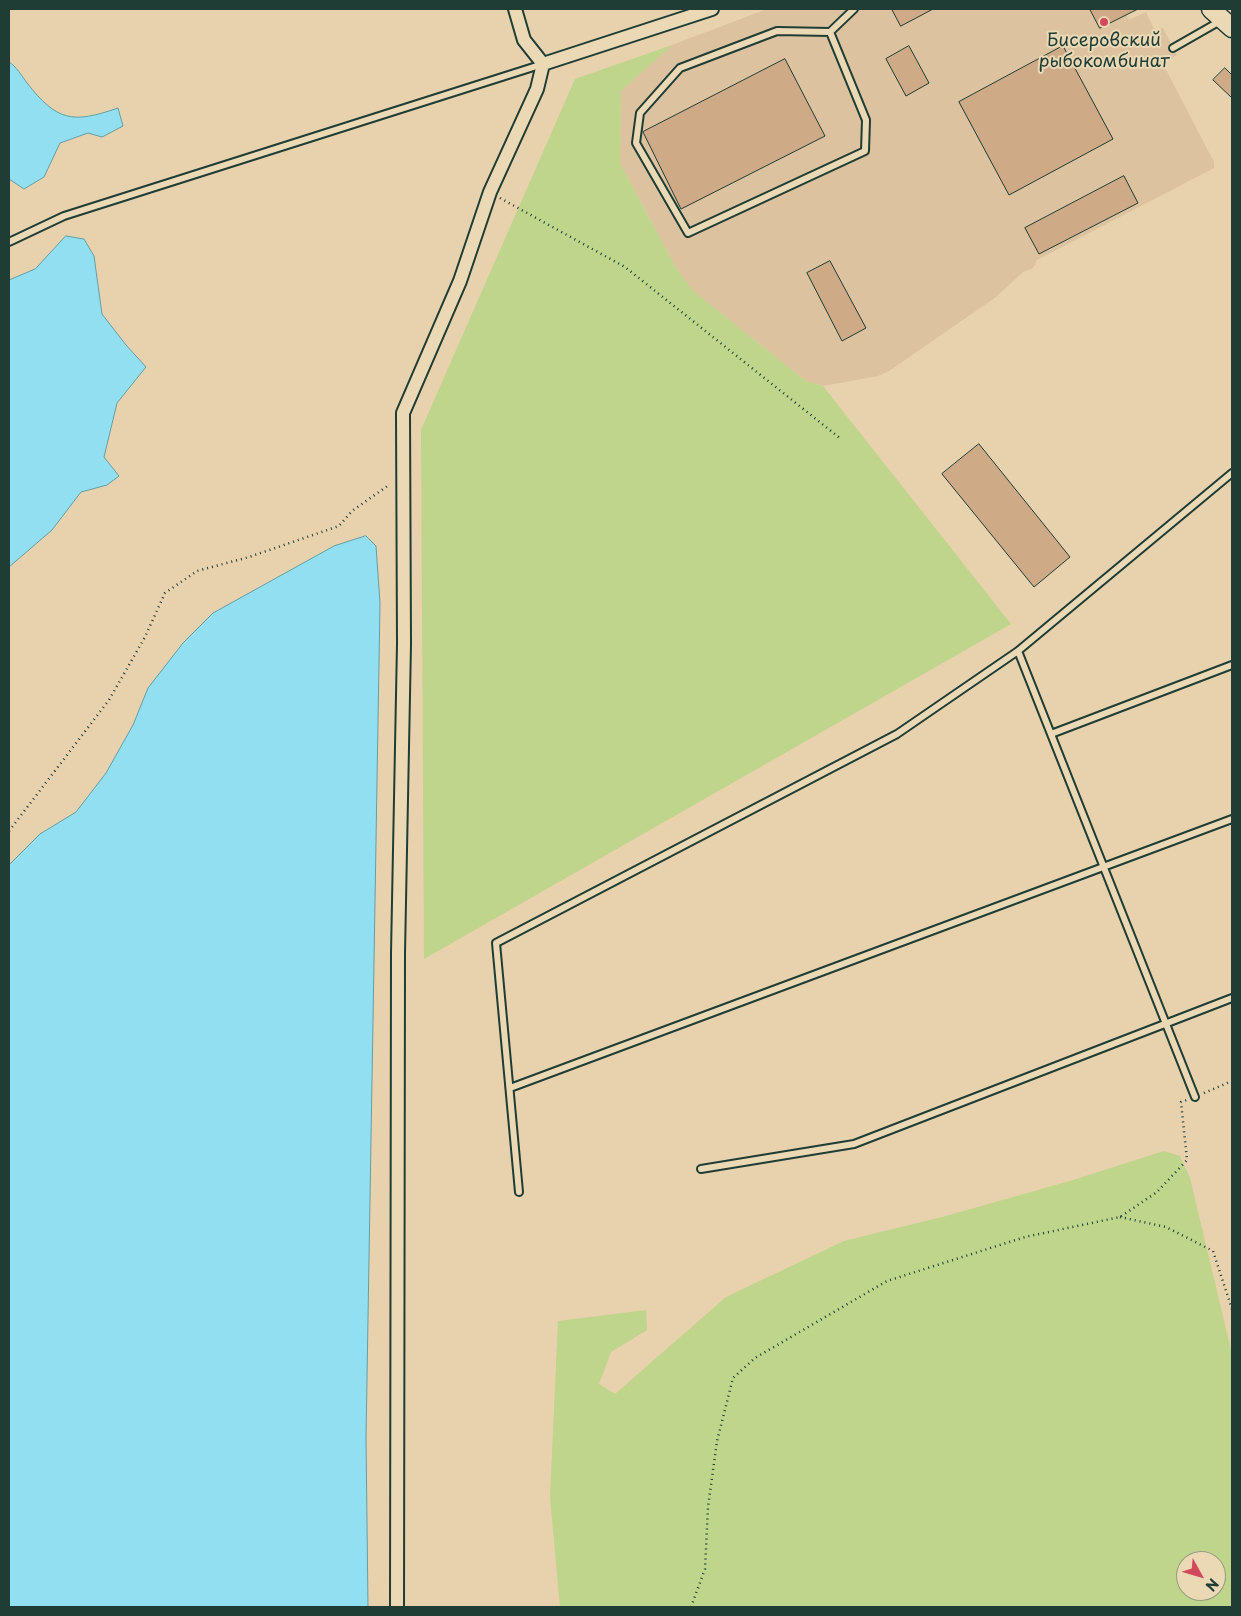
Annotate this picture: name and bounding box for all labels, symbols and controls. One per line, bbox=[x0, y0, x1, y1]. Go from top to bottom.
marker: Бисеровский рыбокомбинат bbox=[1098, 16, 1110, 28]
place label: Бисеровский рыбокомбинат bbox=[1038, 30, 1170, 72]
north arrow bbox=[1176, 1551, 1226, 1601]
text: N bbox=[1201, 1574, 1224, 1596]

